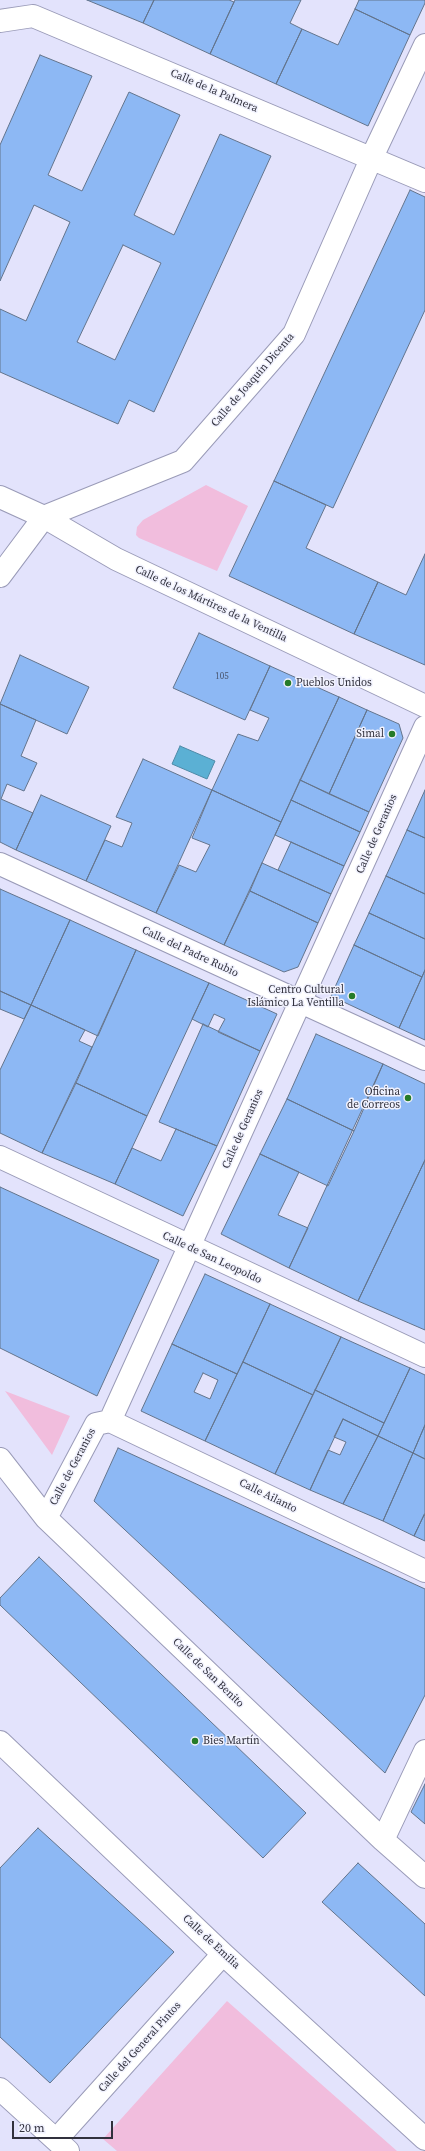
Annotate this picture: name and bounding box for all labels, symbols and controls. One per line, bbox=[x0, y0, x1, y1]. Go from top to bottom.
street label: Calle de la Palmera bbox=[168, 67, 260, 115]
street label: Calle de Joaquín Dicenta bbox=[209, 330, 297, 430]
street label: Calle de los Mártires de la Ventilla bbox=[133, 563, 289, 645]
house number: 105 bbox=[215, 672, 229, 682]
place label: Pueblos Unidos bbox=[296, 676, 372, 690]
marker: Pueblos Unidos bbox=[283, 678, 293, 688]
place label: Simal bbox=[356, 727, 384, 741]
marker: Simal bbox=[387, 729, 397, 739]
street label: Calle de Geranios bbox=[354, 792, 400, 876]
street label: Calle del Padre Rubio bbox=[140, 924, 240, 980]
place label: Centro Cultural Islámico La Ventilla bbox=[247, 983, 344, 1009]
marker: Centro Cultural Islámico La Ventilla bbox=[347, 991, 357, 1001]
place label: Oficina de Correos bbox=[347, 1085, 400, 1111]
street label: Calle de Geranios bbox=[220, 1087, 266, 1171]
marker: Oficina de Correos bbox=[403, 1093, 413, 1103]
street label: Calle de San Leopoldo bbox=[160, 1229, 264, 1287]
street label: Calle de Geranios bbox=[47, 1426, 99, 1508]
street label: Calle Ailanto bbox=[237, 1476, 299, 1516]
street label: Calle de San Benito bbox=[170, 1636, 246, 1710]
place label: Bies Martín bbox=[203, 1734, 260, 1748]
marker: Bies Martín bbox=[190, 1736, 200, 1746]
street label: Calle de Emilia bbox=[180, 1912, 242, 1972]
street label: Calle del General Pintos bbox=[96, 1999, 184, 2095]
scale bar bbox=[14, 2113, 115, 2139]
text: 20 m bbox=[19, 2120, 45, 2136]

